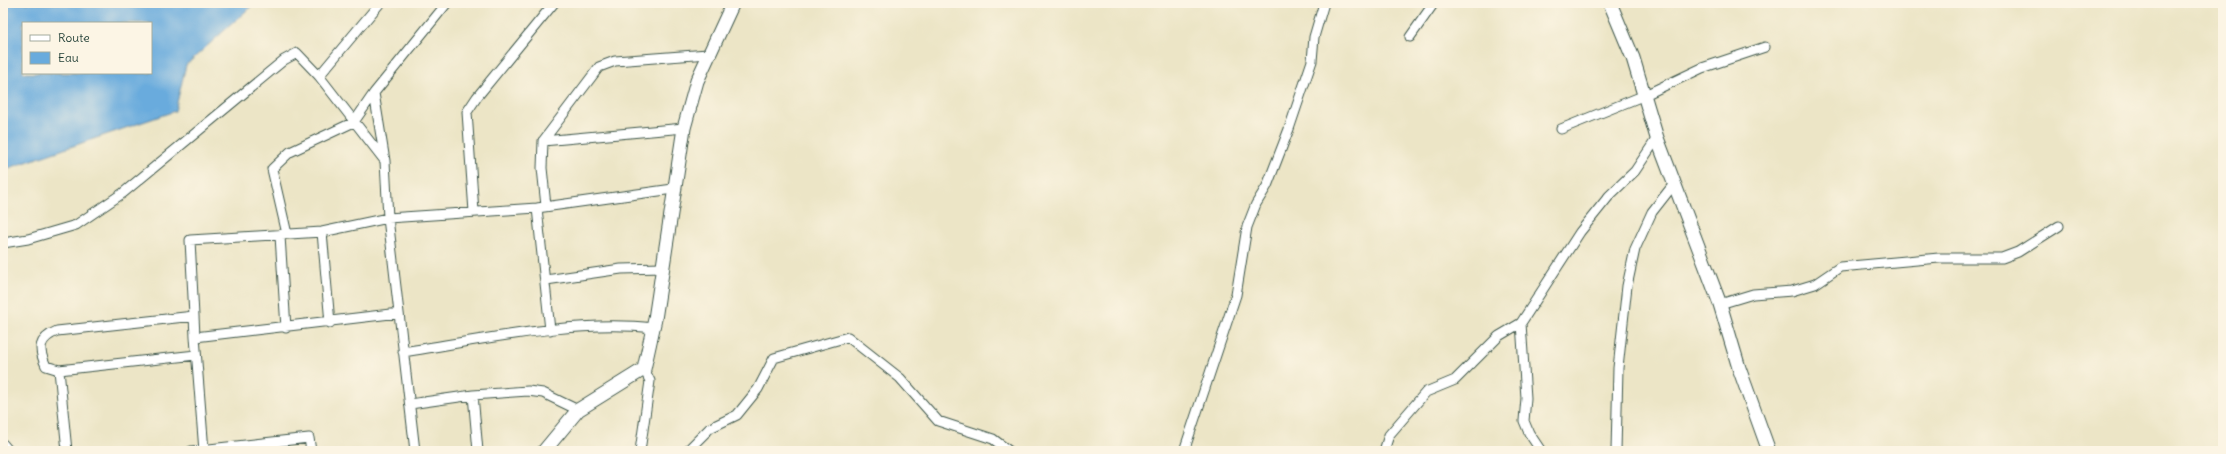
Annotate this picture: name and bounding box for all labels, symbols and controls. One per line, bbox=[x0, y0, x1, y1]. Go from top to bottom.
legend bbox=[22, 22, 152, 74]
text: Route bbox=[58, 30, 90, 45]
text: Eau bbox=[58, 50, 79, 65]

